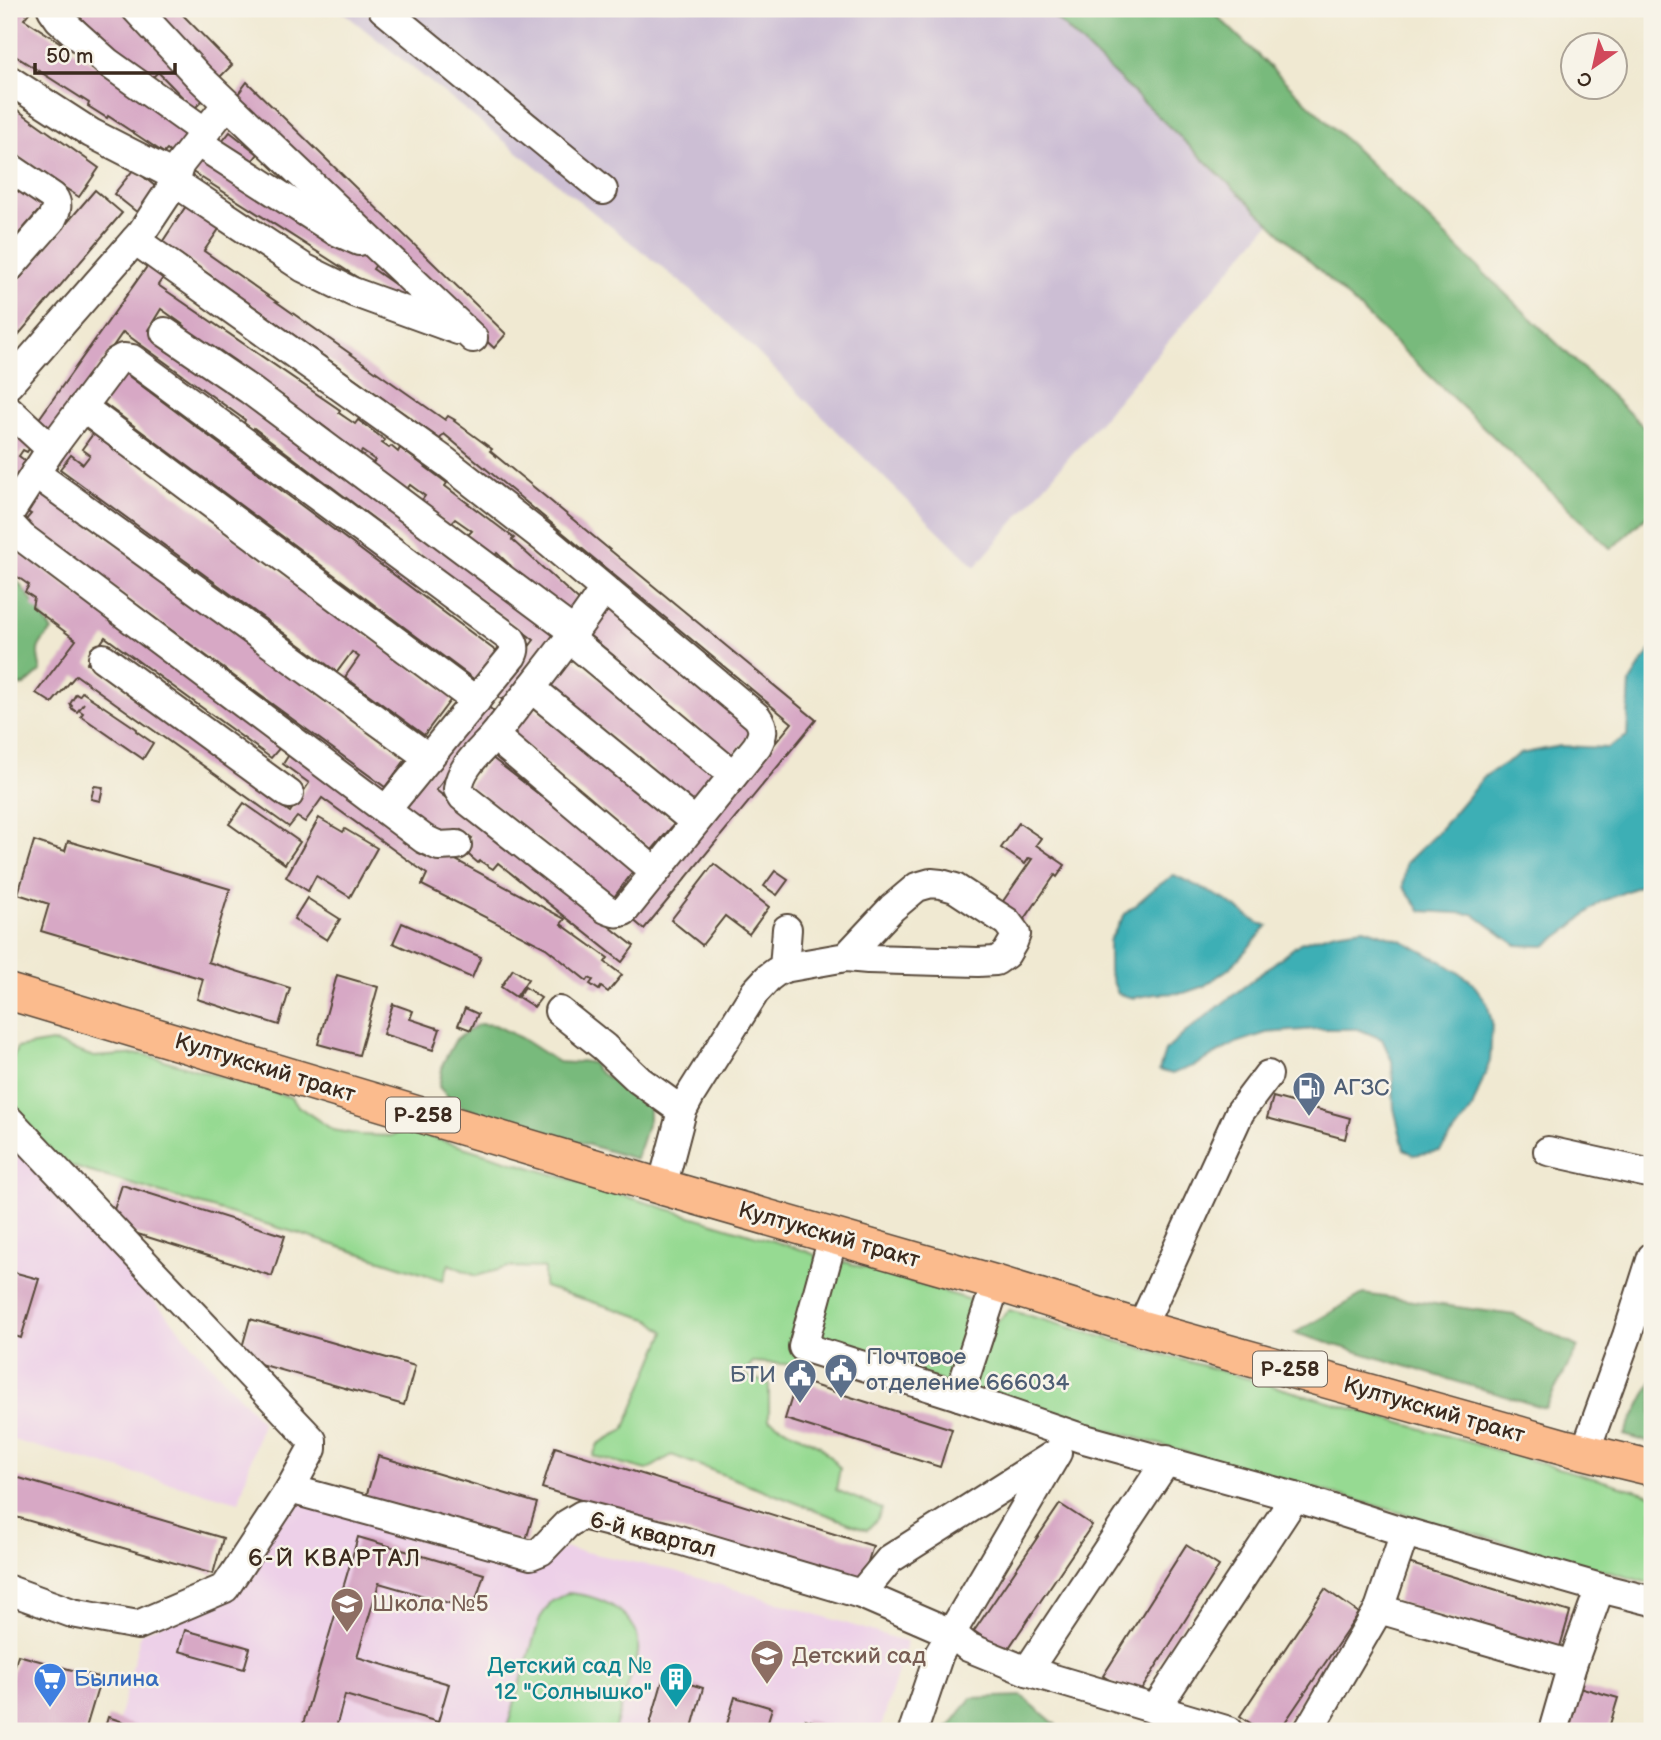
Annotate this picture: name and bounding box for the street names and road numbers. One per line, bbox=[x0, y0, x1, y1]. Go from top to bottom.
street label: Култукский тракт bbox=[171, 1027, 359, 1109]
road number: Р-258 bbox=[386, 1098, 460, 1132]
street label: Култукский тракт bbox=[735, 1196, 923, 1274]
road number: Р-258 bbox=[1253, 1352, 1327, 1386]
street label: Култукский тракт bbox=[1340, 1371, 1528, 1449]
street label: 6-й квартал bbox=[587, 1506, 719, 1564]

